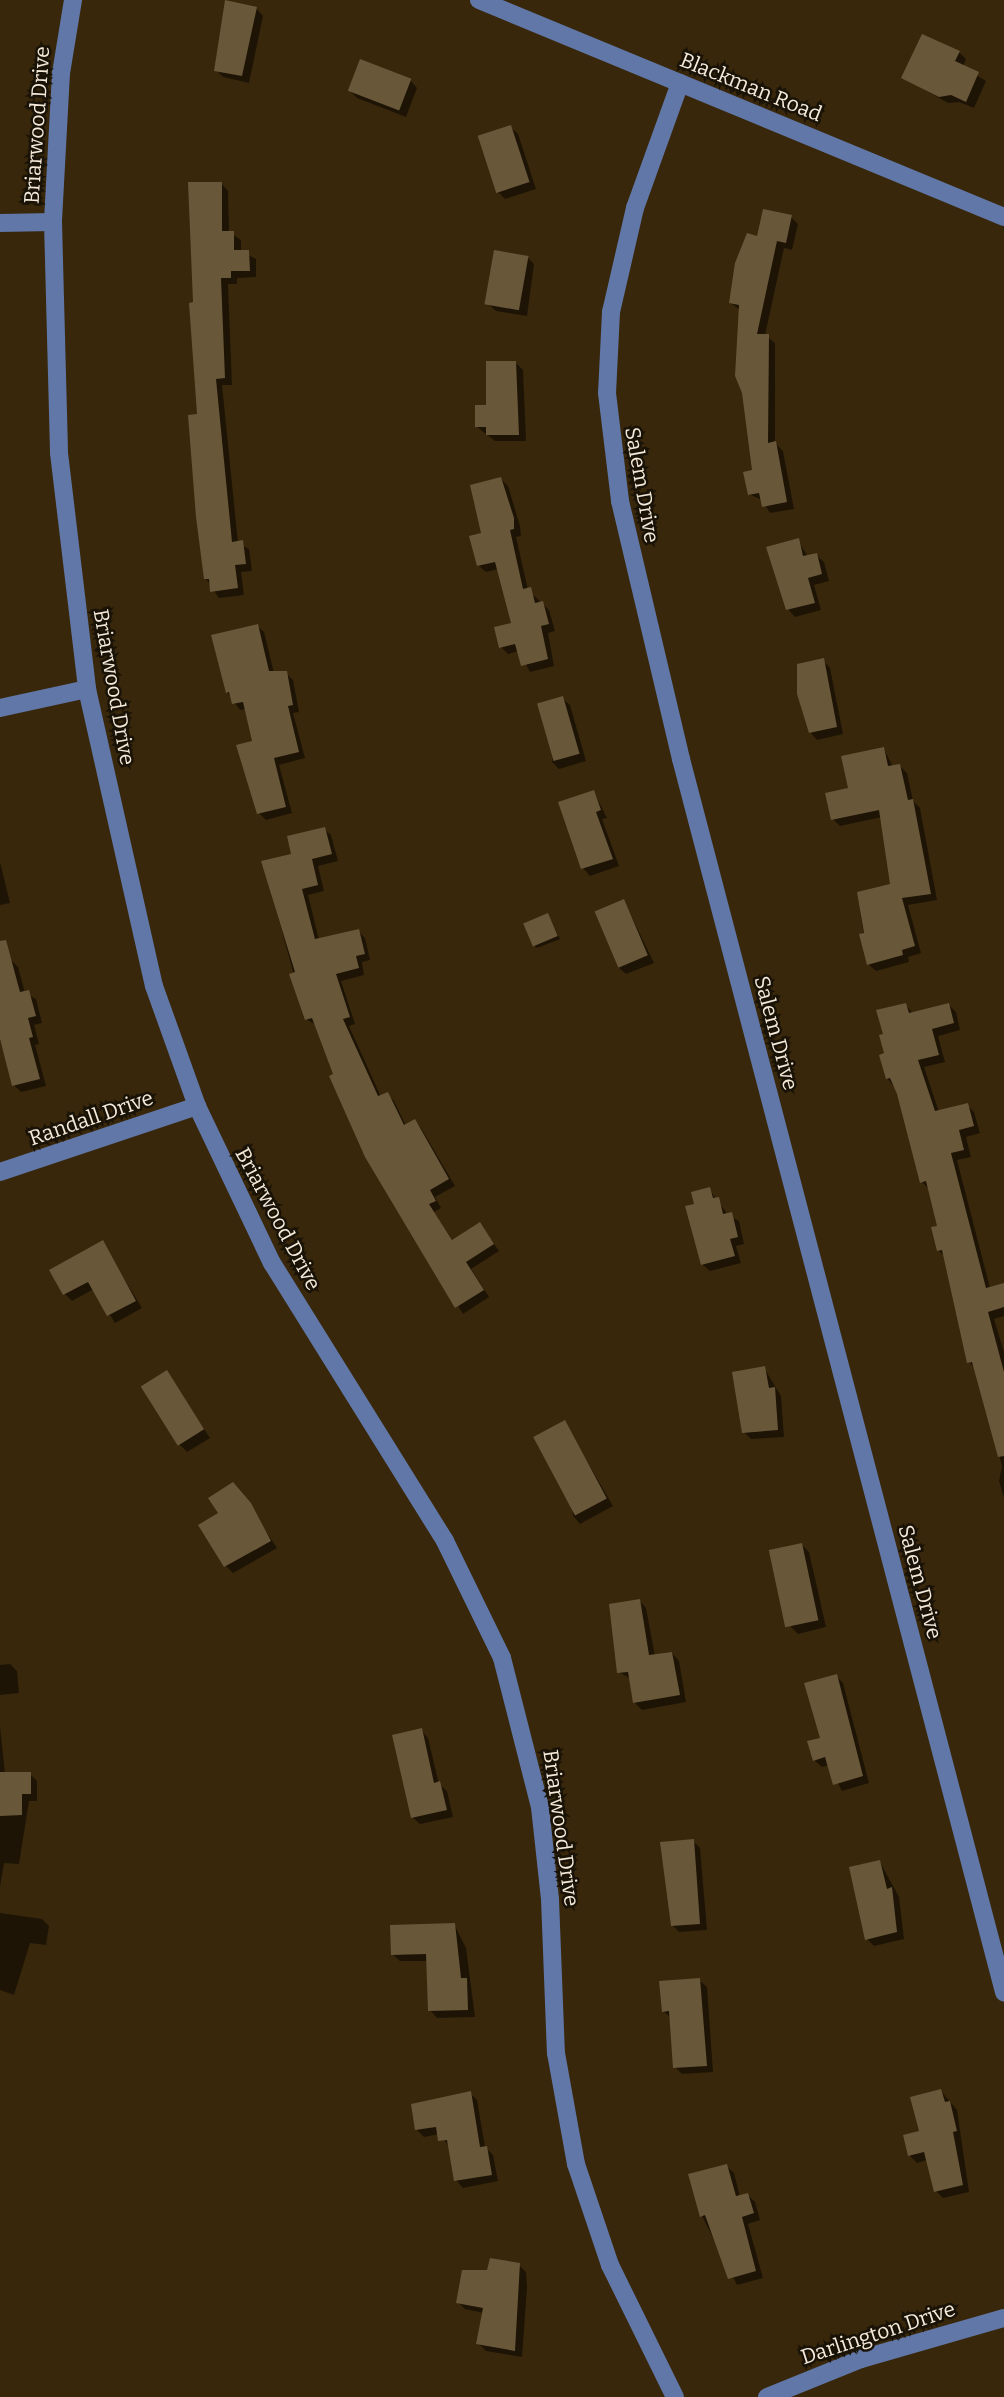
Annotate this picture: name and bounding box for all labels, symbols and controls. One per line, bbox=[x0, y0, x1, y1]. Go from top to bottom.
street label: Briarwood Drive bbox=[19, 45, 55, 205]
street label: Blackman Road bbox=[676, 47, 826, 127]
street label: Salem Drive bbox=[619, 425, 665, 545]
street label: Briarwood Drive bbox=[88, 607, 140, 767]
street label: Salem Drive bbox=[749, 973, 803, 1093]
street label: Randall Drive bbox=[25, 1085, 157, 1151]
street label: Briarwood Drive bbox=[230, 1143, 326, 1295]
street label: Salem Drive bbox=[893, 1522, 947, 1642]
street label: Briarwood Drive bbox=[538, 1748, 584, 1908]
street label: Darlington Drive bbox=[798, 2296, 958, 2370]

